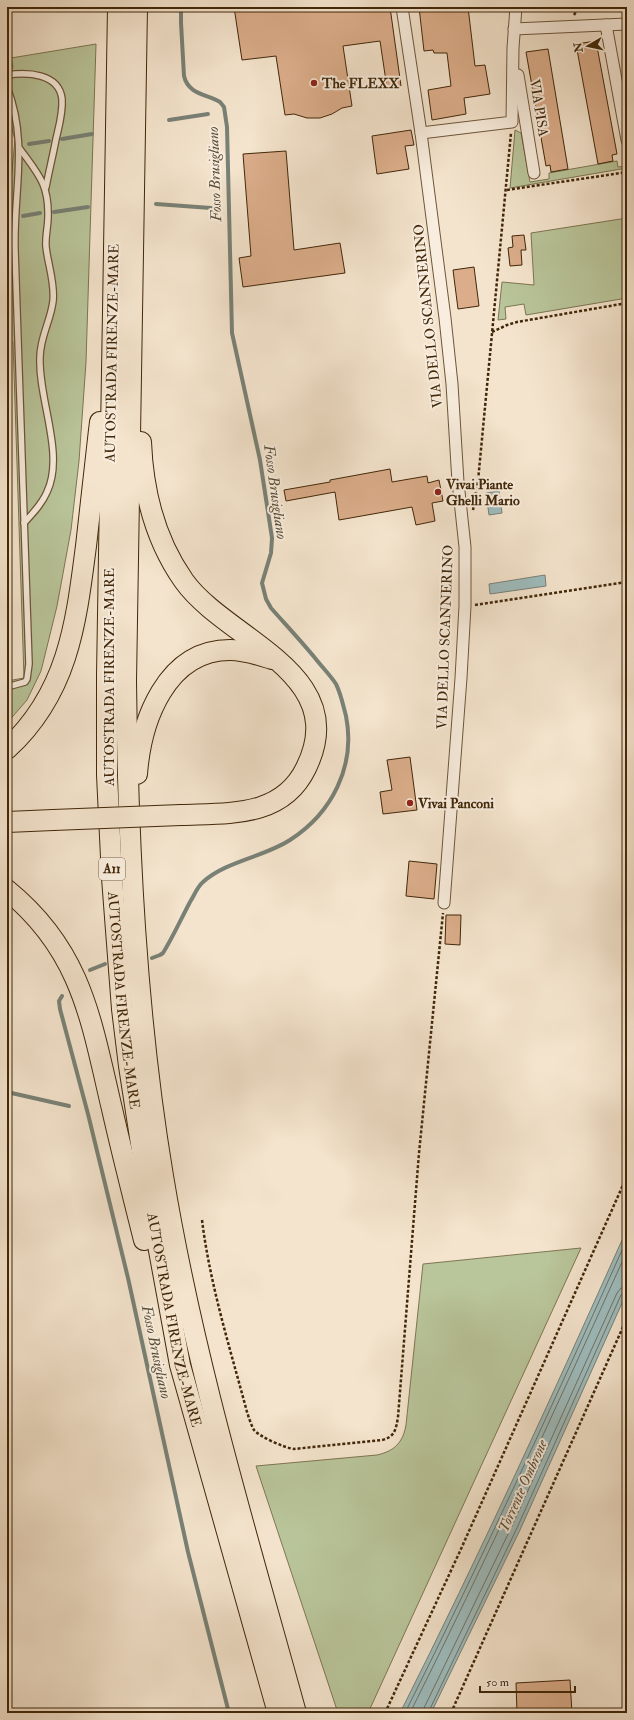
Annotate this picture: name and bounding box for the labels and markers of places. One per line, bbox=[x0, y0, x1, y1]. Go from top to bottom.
place label: The FLEXX bbox=[321, 75, 399, 92]
marker: The FLEXX bbox=[309, 78, 319, 88]
place label: Vivai Piante Ghelli Mario bbox=[445, 476, 520, 509]
marker: Vivai Piante Ghelli Mario bbox=[433, 487, 443, 497]
place label: Vivai Panconi bbox=[417, 795, 494, 812]
marker: Vivai Panconi bbox=[405, 798, 415, 808]

